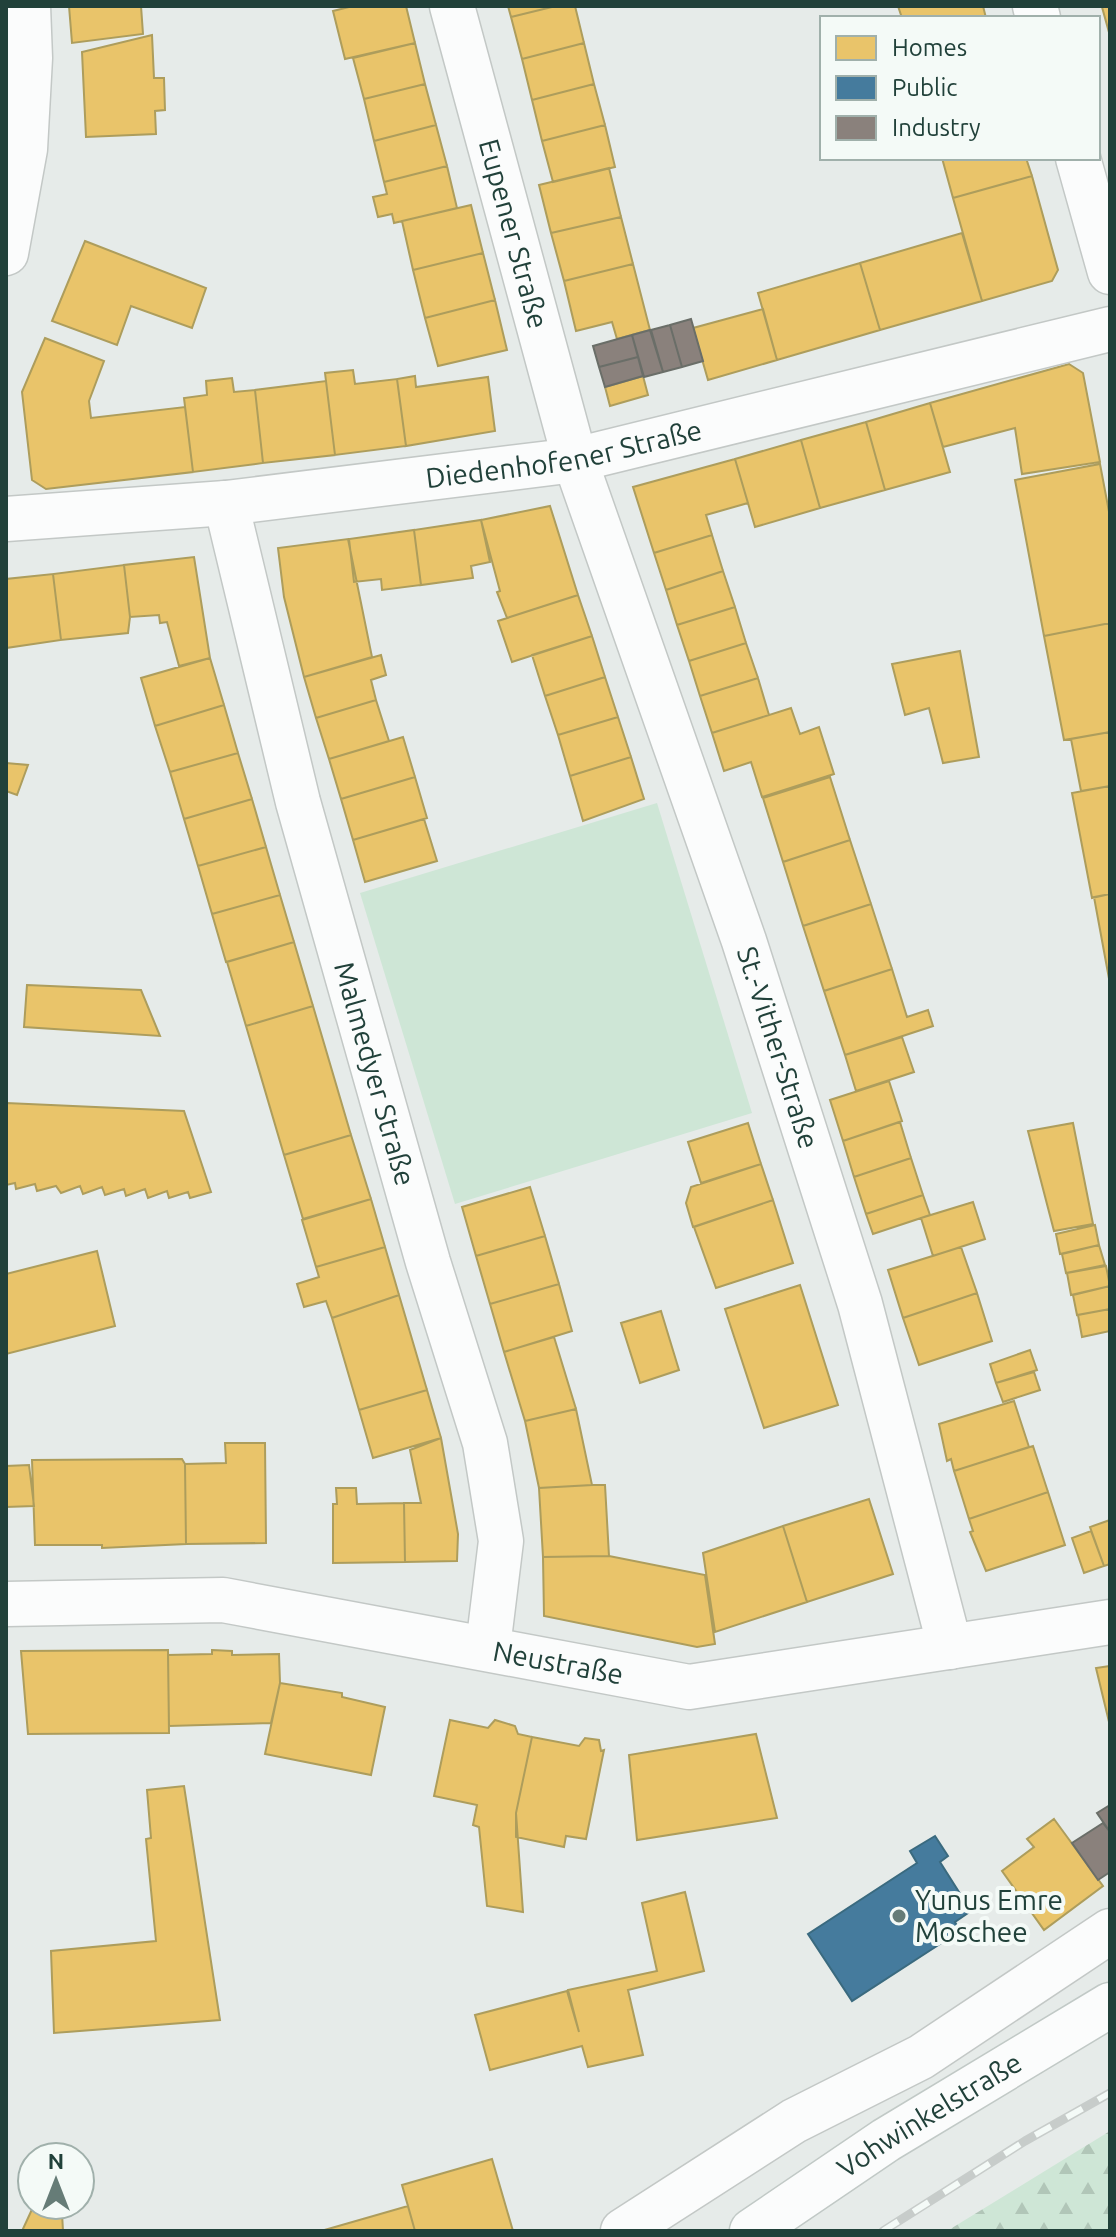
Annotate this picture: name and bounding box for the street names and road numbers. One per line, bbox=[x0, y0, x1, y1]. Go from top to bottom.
street label: Eupener Straße bbox=[474, 136, 555, 332]
street label: Diedenhofener Straße bbox=[424, 414, 705, 493]
street label: St.-Vither-Straße bbox=[732, 943, 825, 1152]
street label: Malmedyer Straße bbox=[329, 958, 422, 1189]
street label: Neustraße bbox=[491, 1635, 626, 1689]
street label: Vohwinkelstraße bbox=[831, 2046, 1027, 2183]

